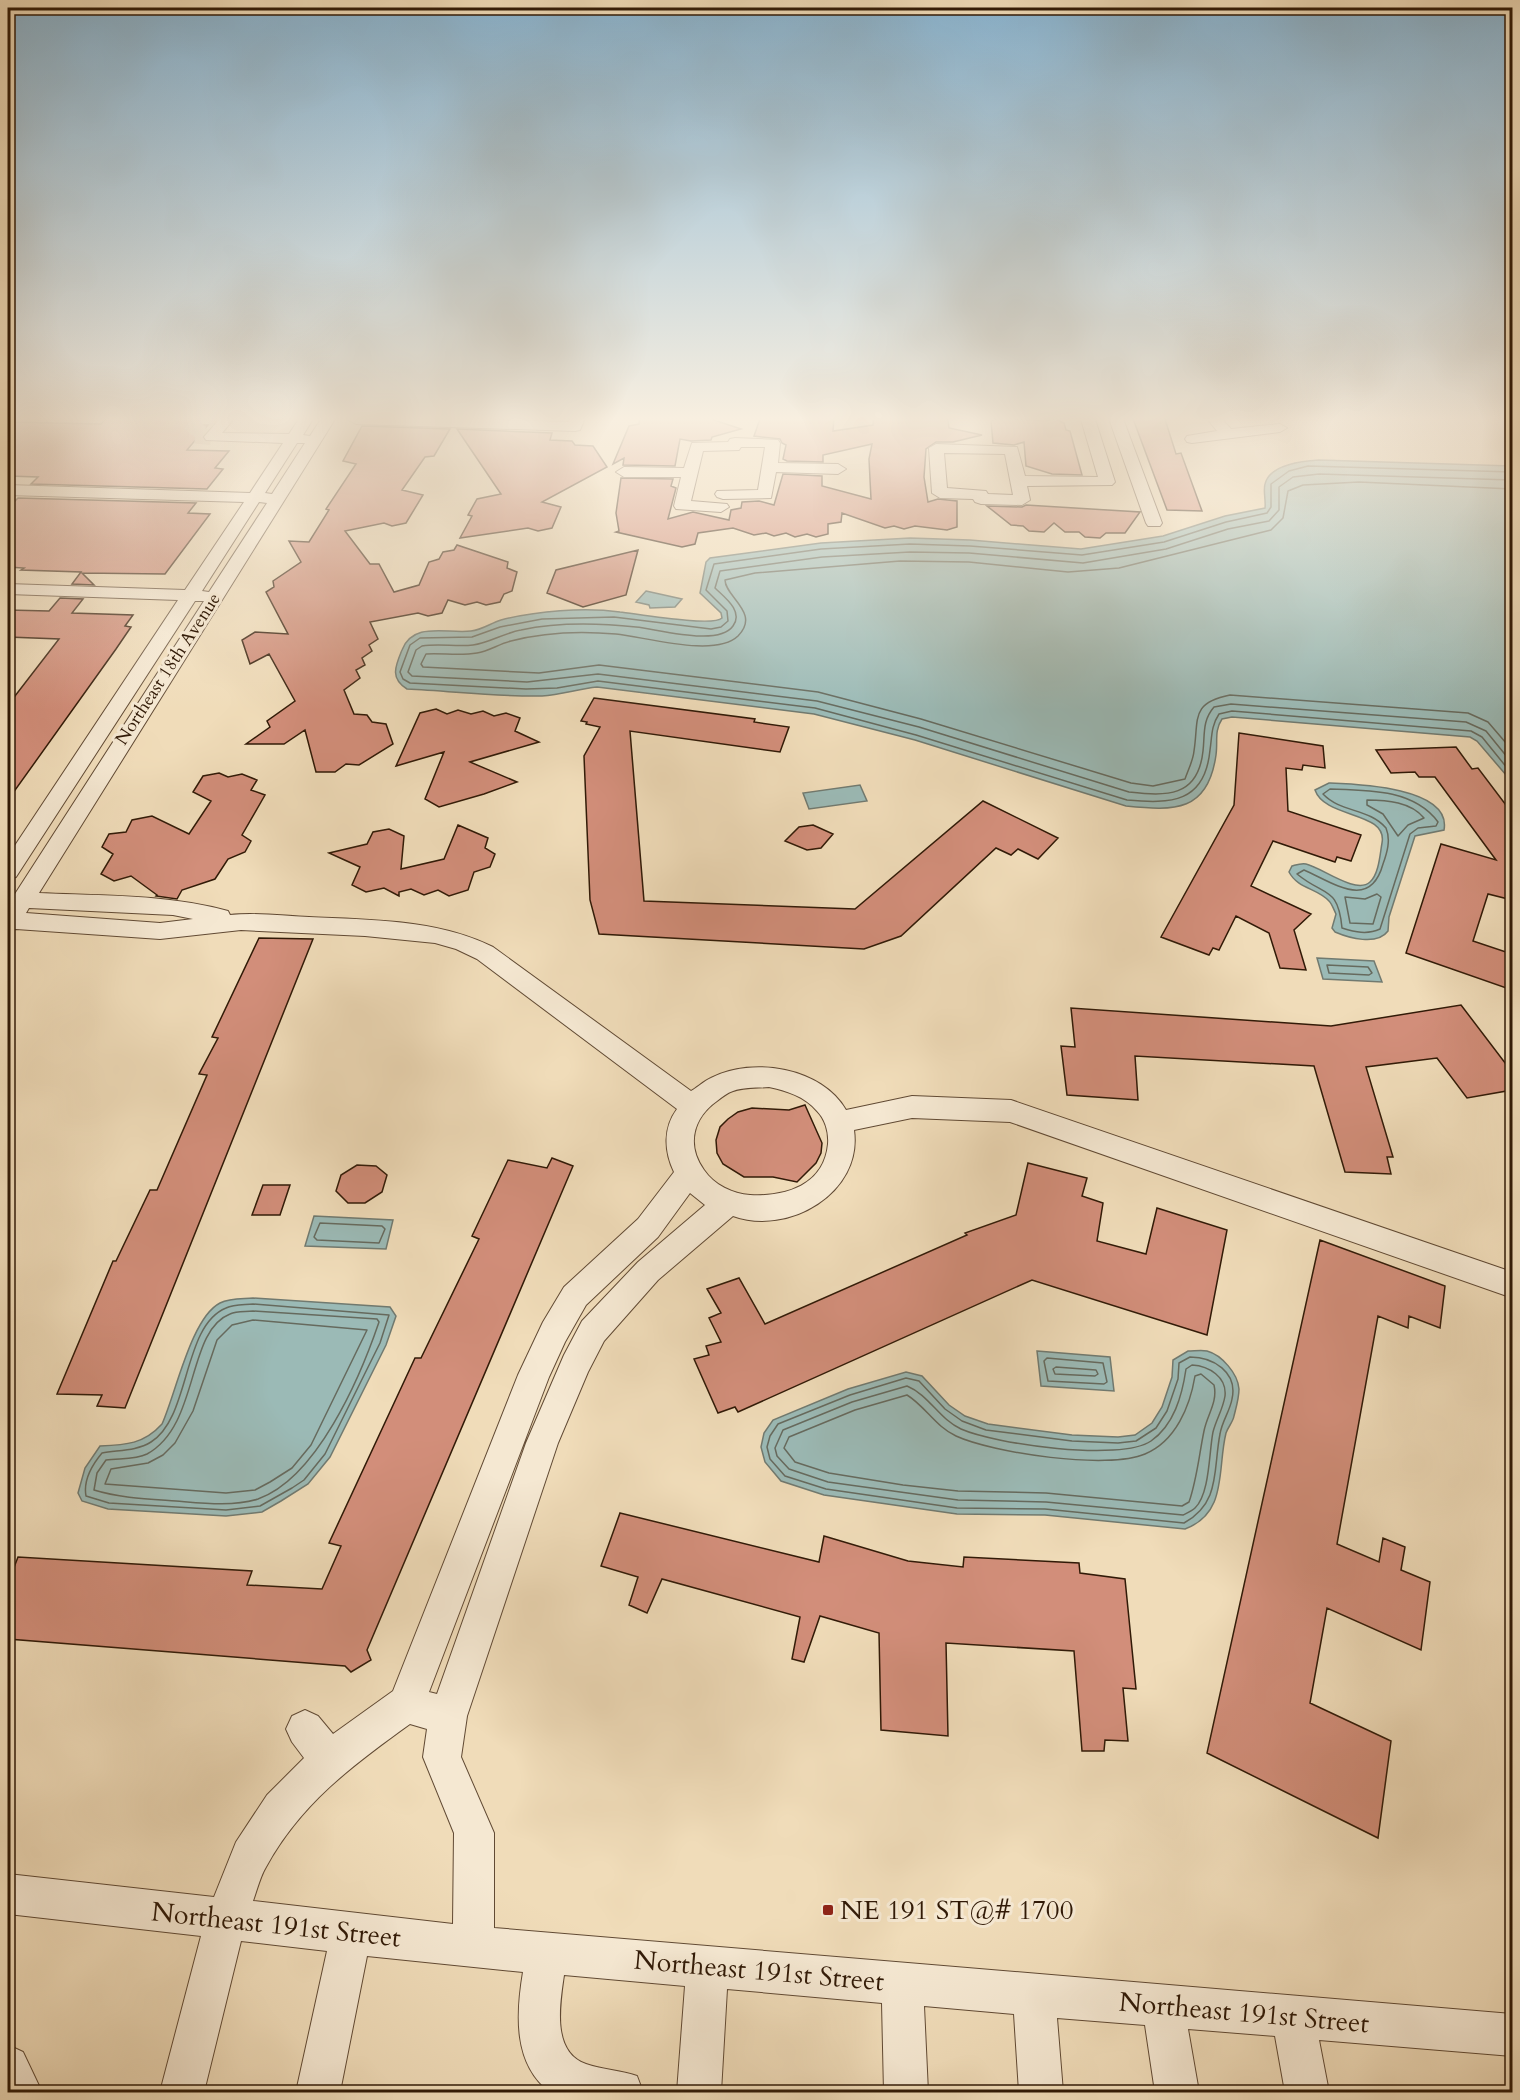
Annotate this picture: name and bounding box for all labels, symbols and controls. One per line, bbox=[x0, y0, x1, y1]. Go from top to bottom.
street label: Northeast 18th Avenue bbox=[109, 588, 227, 750]
place label: NE 191 ST@# 1700 bbox=[840, 1892, 1074, 1929]
street label: Northeast 191st Street bbox=[149, 1893, 403, 1957]
marker: NE 191 ST@# 1700 bbox=[821, 1903, 835, 1917]
street label: Northeast 191st Street bbox=[632, 1942, 886, 2000]
street label: Northeast 191st Street bbox=[1117, 1984, 1371, 2042]

